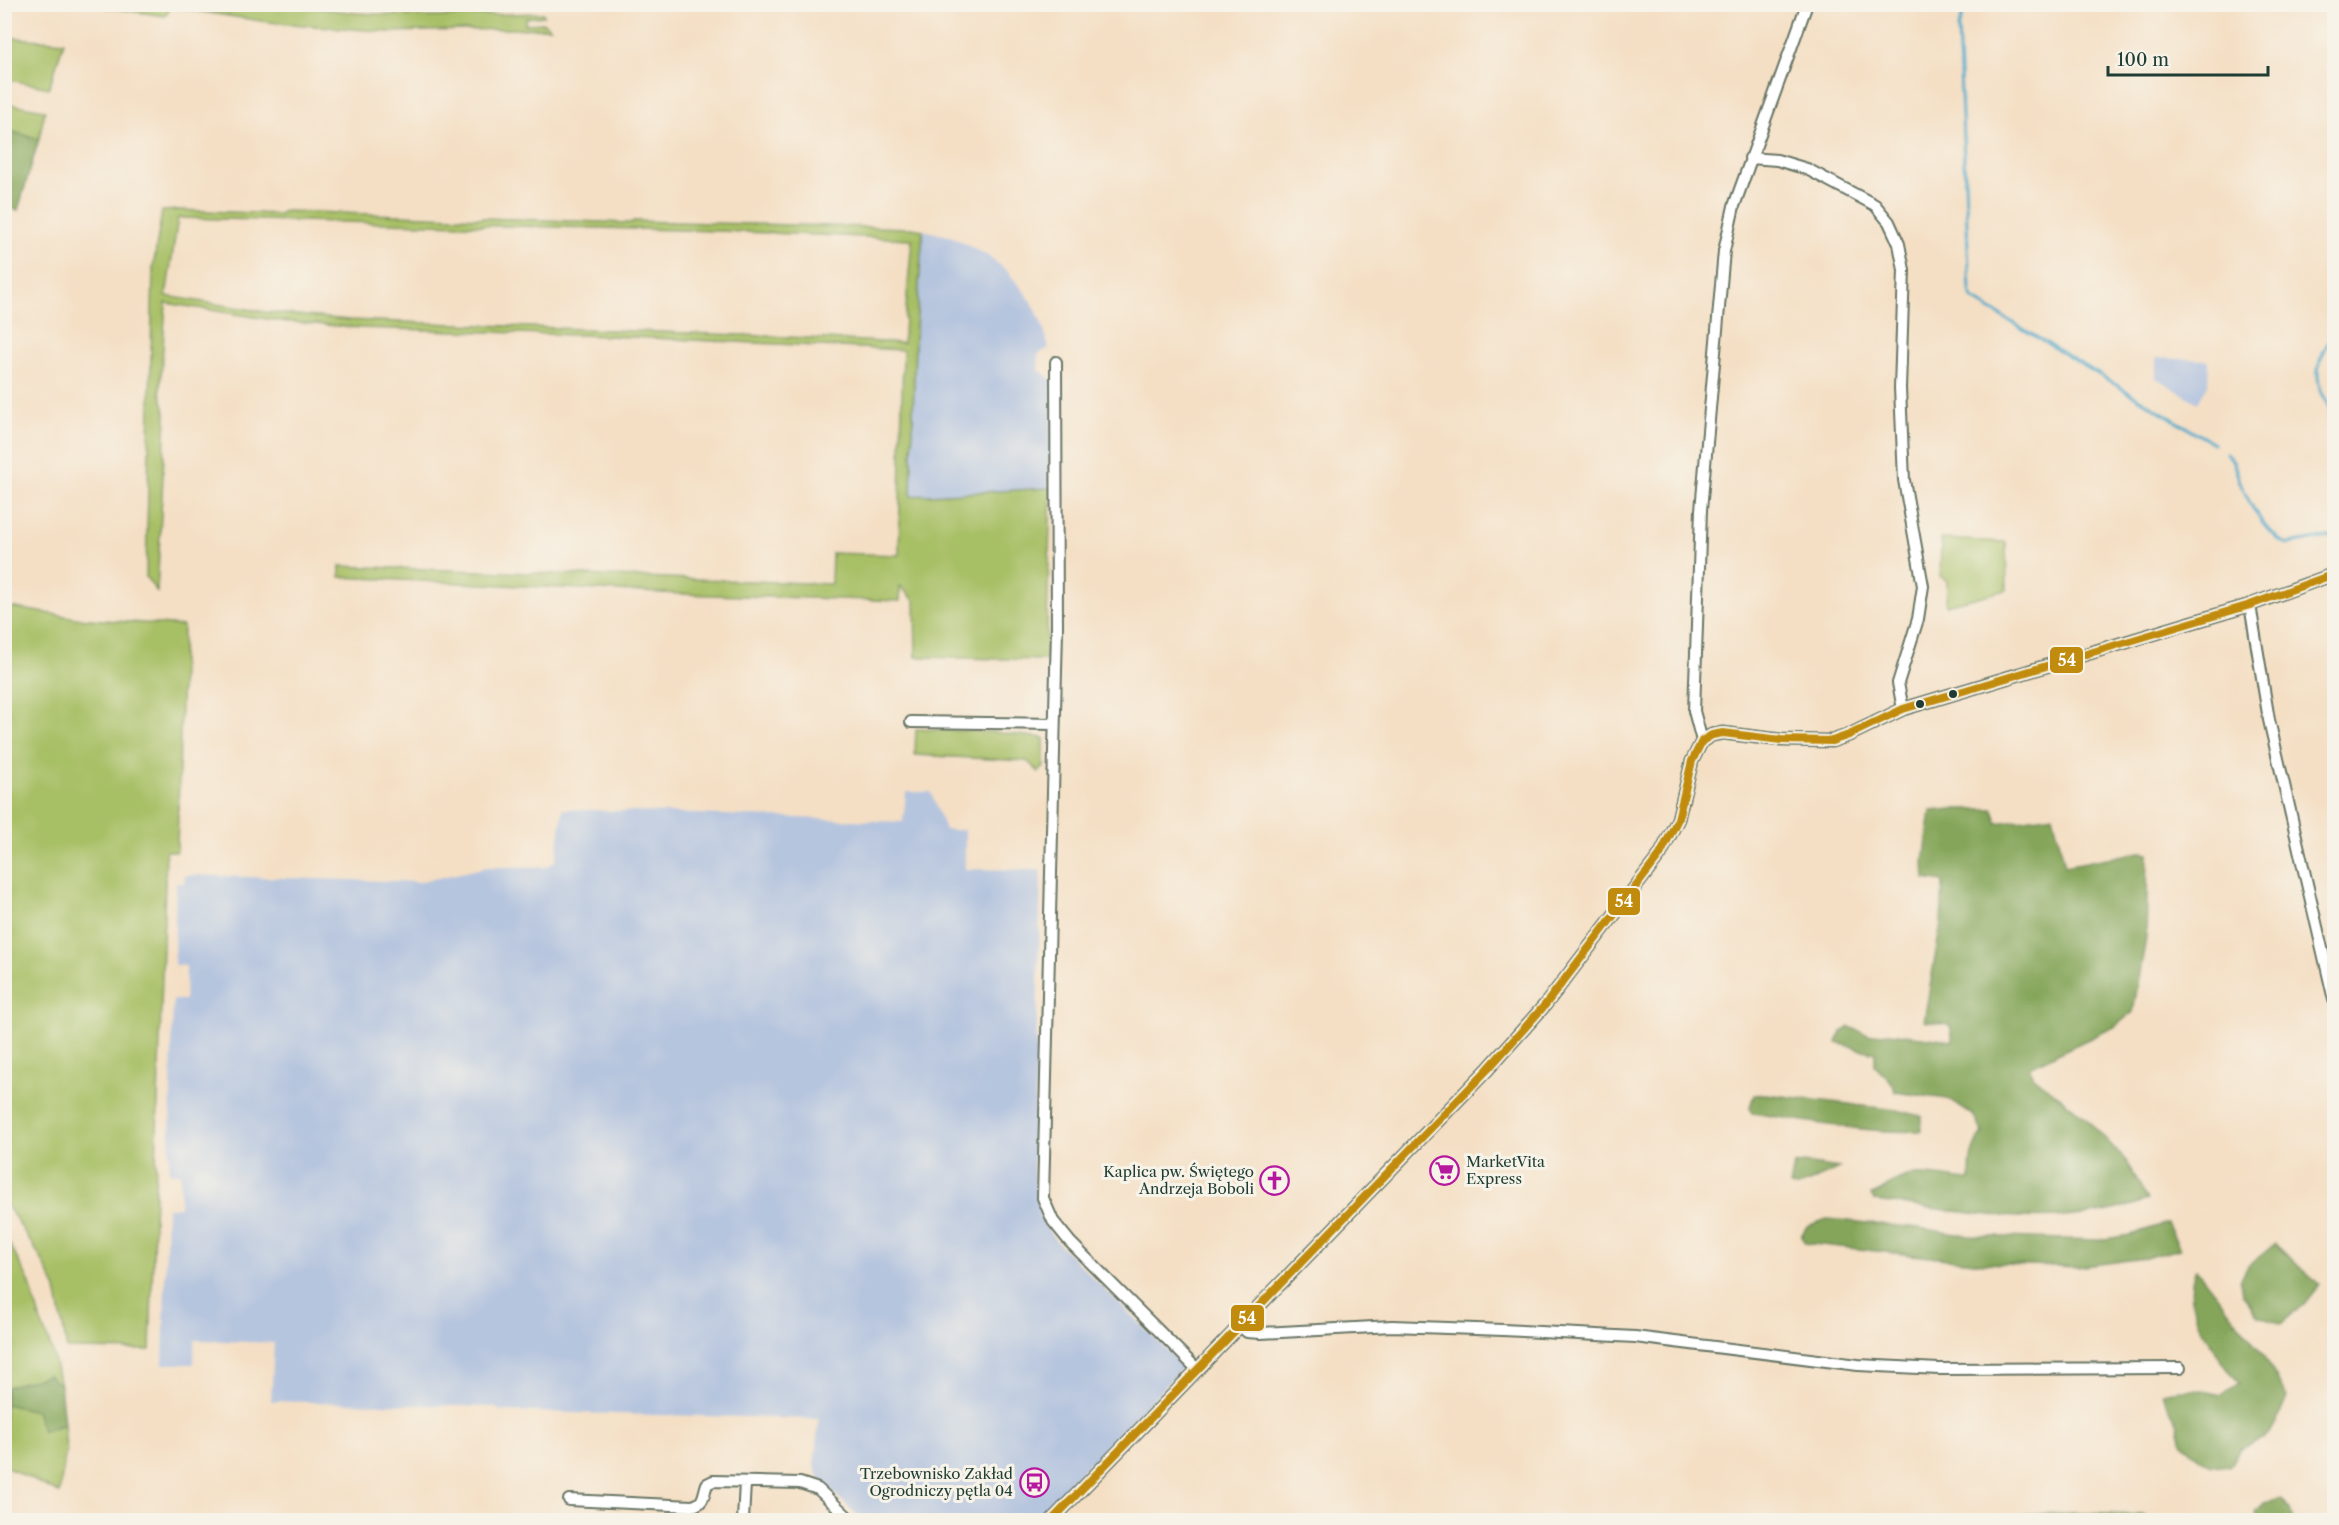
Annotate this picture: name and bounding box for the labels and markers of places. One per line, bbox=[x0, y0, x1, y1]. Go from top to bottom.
unlabelled marker bbox=[1947, 688, 1959, 700]
unlabelled marker bbox=[1914, 698, 1926, 710]
place label: MarketVita Express bbox=[1466, 1152, 1545, 1188]
supermarket icon: MarketVita Express bbox=[1429, 1154, 1461, 1186]
place label: Kaplica pw. Świętego Andrzeja Boboli bbox=[1103, 1162, 1254, 1198]
church icon: Kaplica pw. Świętego Andrzeja Boboli bbox=[1259, 1164, 1291, 1196]
place label: Trzebownisko Zakład Ogrodniczy pętla 04 bbox=[860, 1464, 1013, 1500]
bus stop icon: Trzebownisko Zakład Ogrodniczy pętla 04 bbox=[1018, 1466, 1050, 1498]

